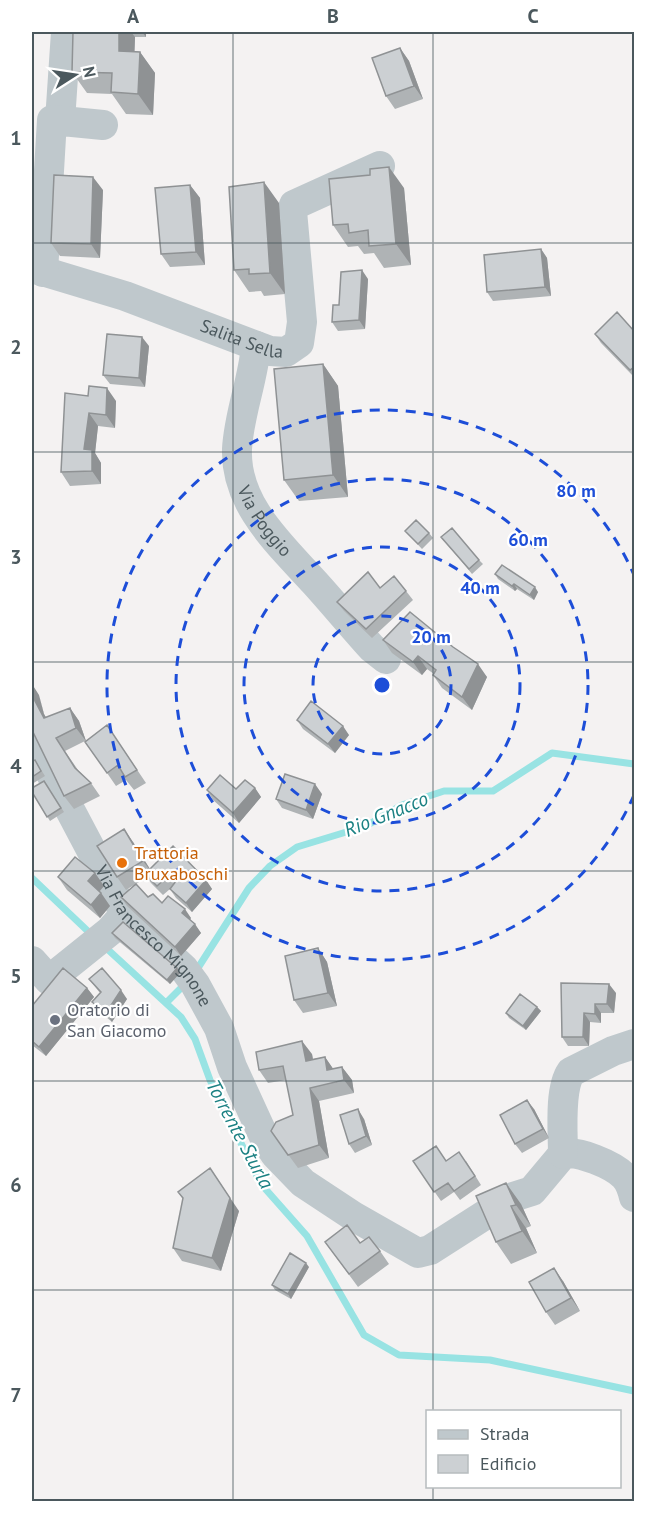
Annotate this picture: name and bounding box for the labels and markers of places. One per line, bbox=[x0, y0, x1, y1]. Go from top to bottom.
centre of rings bbox=[372, 675, 392, 695]
place label: Trattoria Bruxaboschi bbox=[134, 841, 228, 885]
marker: Trattoria Bruxaboschi bbox=[115, 856, 129, 870]
place label: Oratorio di San Giacomo bbox=[67, 998, 167, 1042]
marker: Oratorio di San Giacomo bbox=[48, 1013, 62, 1027]

